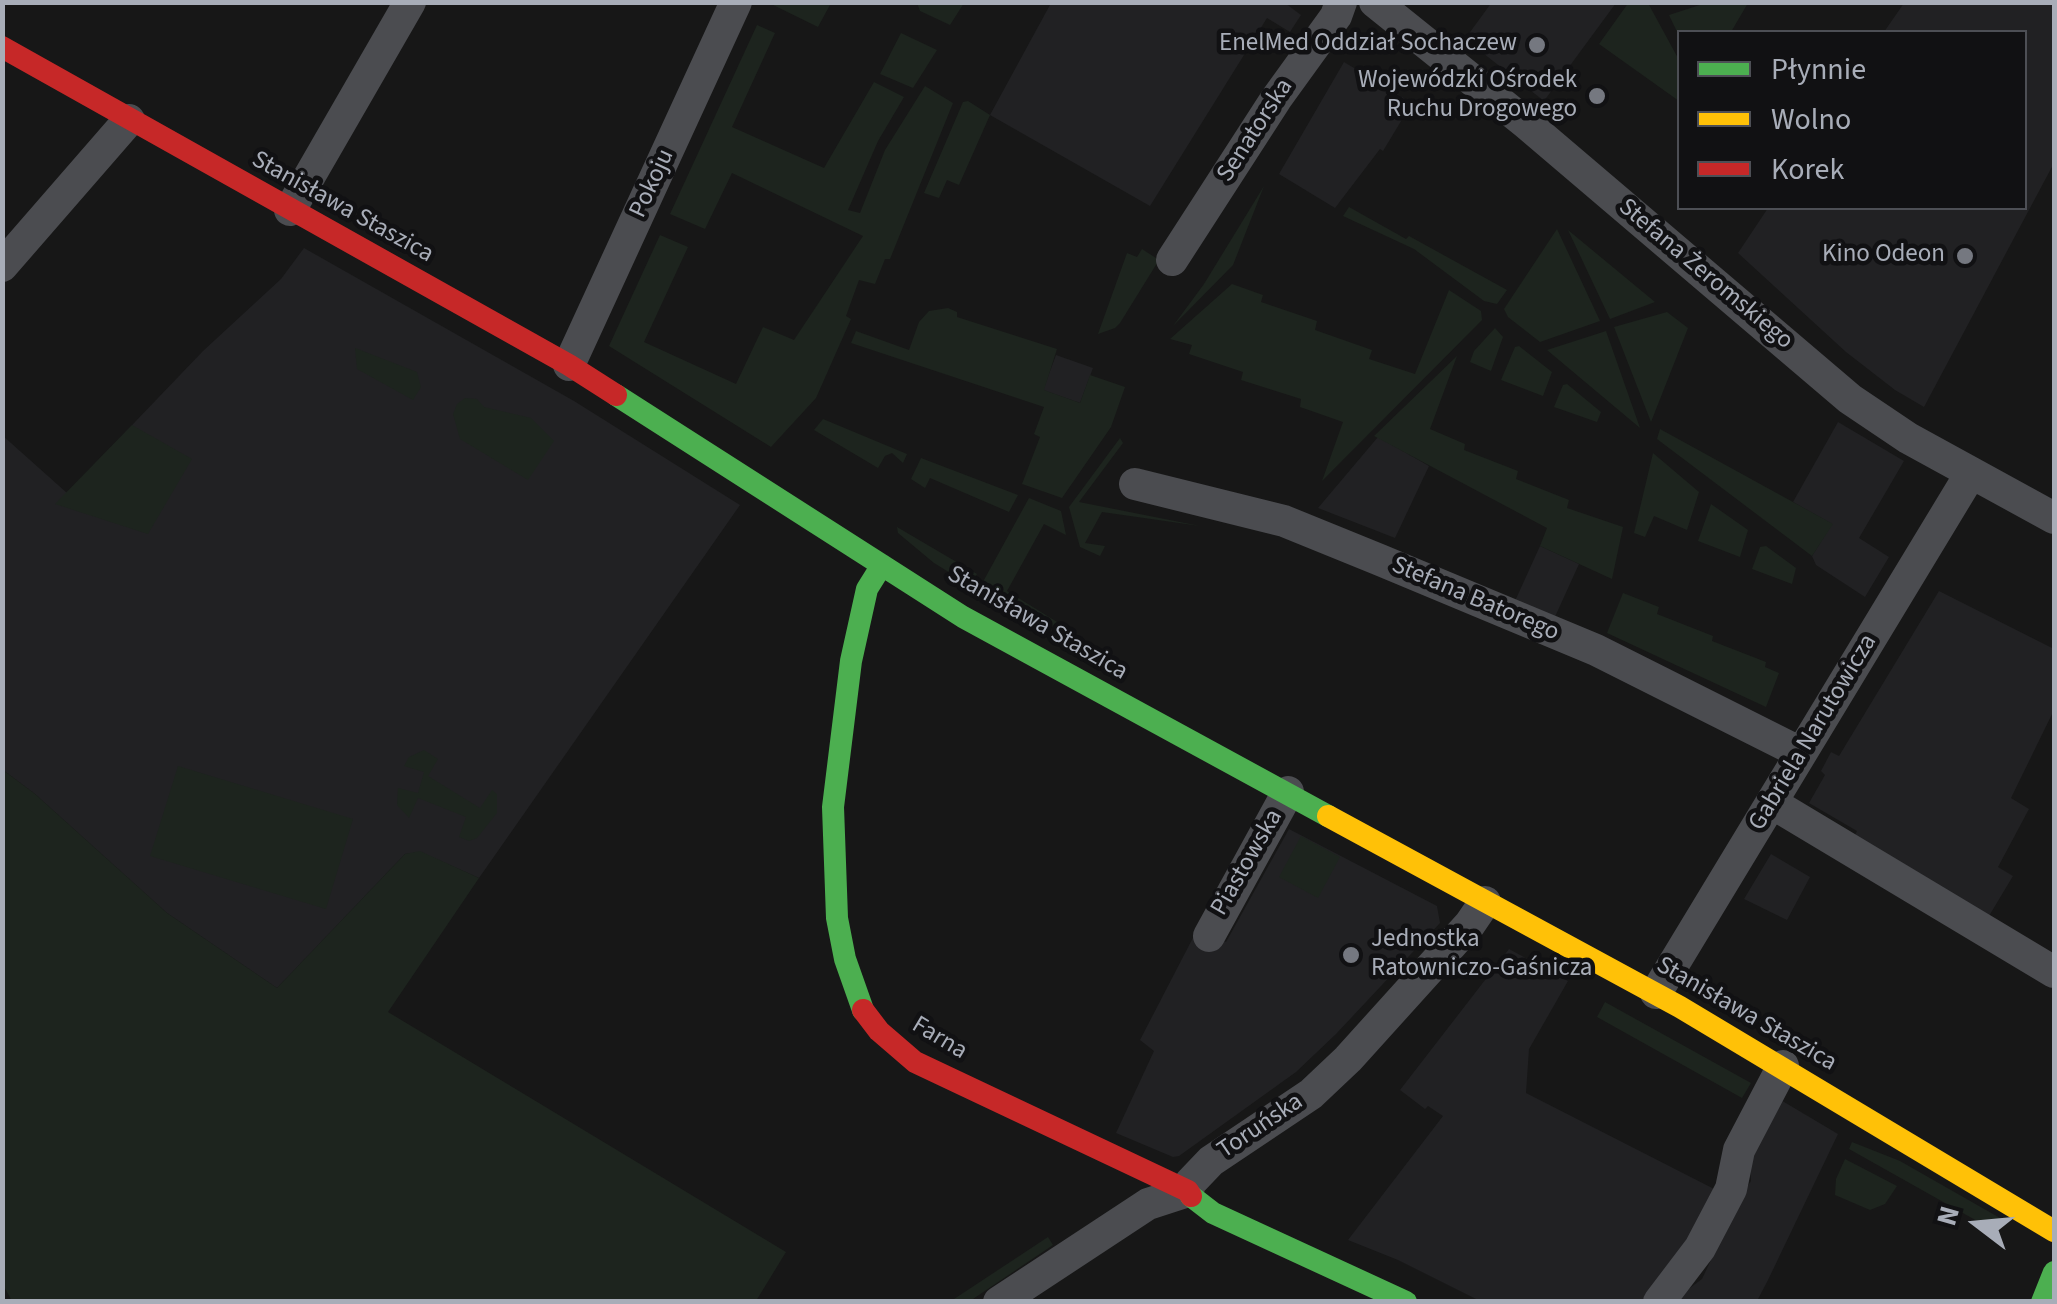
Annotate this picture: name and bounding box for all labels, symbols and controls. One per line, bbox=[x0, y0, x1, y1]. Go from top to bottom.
place label: EnelMed Oddział Sochaczew bbox=[1219, 30, 1517, 60]
legend bbox=[1677, 30, 2027, 210]
marker: EnelMed Oddział Sochaczew bbox=[1526, 34, 1548, 56]
text: Płynnie bbox=[1771, 48, 1866, 91]
place label: Wojewódzki Ośrodek Ruchu Drogowego bbox=[1358, 67, 1577, 126]
street label: Senatorska bbox=[1212, 74, 1300, 188]
marker: Wojewódzki Ośrodek Ruchu Drogowego bbox=[1586, 85, 1608, 107]
text: Wolno bbox=[1771, 98, 1851, 141]
street label: Pokoju bbox=[624, 145, 682, 223]
street label: Stanisława Staszica bbox=[246, 146, 438, 270]
text: Korek bbox=[1771, 148, 1844, 191]
street label: Stefana Żeromskiego bbox=[1612, 193, 1798, 357]
place label: Kino Odeon bbox=[1822, 241, 1945, 271]
marker: Kino Odeon bbox=[1954, 245, 1976, 267]
street label: Stefana Batorego bbox=[1387, 551, 1563, 649]
street label: Stanisława Staszica bbox=[941, 560, 1133, 688]
street label: Gabriela Narutowicza bbox=[1743, 629, 1885, 837]
street label: Piastowska bbox=[1206, 805, 1290, 921]
place label: Jednostka Ratowniczo-Gaśnicza bbox=[1371, 926, 1592, 985]
marker: Jednostka Ratowniczo-Gaśnicza bbox=[1340, 944, 1362, 966]
street label: Stanisława Staszica bbox=[1650, 951, 1842, 1079]
street label: Farna bbox=[906, 1011, 972, 1067]
street label: Toruńska bbox=[1213, 1088, 1309, 1166]
north arrow bbox=[1927, 1174, 2027, 1274]
text: N bbox=[1926, 1201, 1970, 1230]

